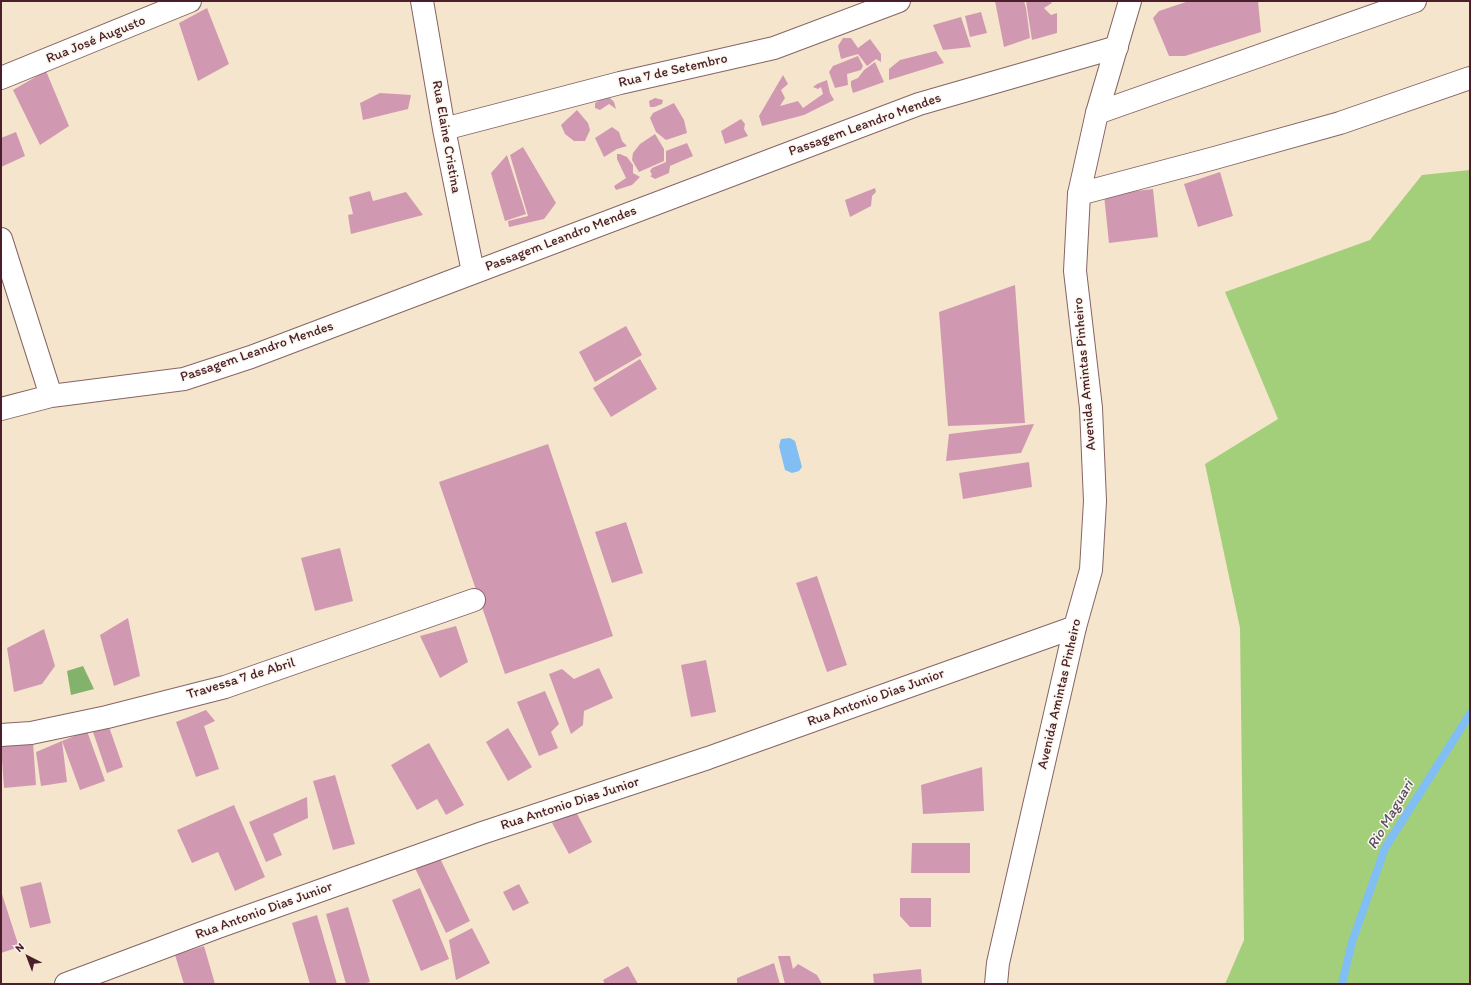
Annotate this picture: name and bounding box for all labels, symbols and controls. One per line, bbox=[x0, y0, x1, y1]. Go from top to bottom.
street label: Rua José Augusto bbox=[44, 12, 148, 68]
street label: Rua 7 de Setembro bbox=[617, 50, 729, 92]
street label: Rua Elaine Cristina bbox=[428, 79, 464, 195]
street label: Passagem Leandro Mendes bbox=[787, 90, 943, 160]
street label: Passagem Leandro Mendes bbox=[483, 202, 639, 276]
street label: Avenida Amintas Pinheiro bbox=[1070, 297, 1100, 451]
street label: Passagem Leandro Mendes bbox=[178, 318, 336, 386]
street label: Avenida Amintas Pinheiro bbox=[1035, 617, 1085, 771]
street label: Travessa 7 de Abril bbox=[185, 655, 297, 703]
street label: Rua Antonio Dias Junior bbox=[805, 665, 947, 731]
street label: Rua Antonio Dias Junior bbox=[499, 774, 641, 834]
water label: Rio Maguari bbox=[1364, 777, 1418, 853]
street label: Rua Antonio Dias Junior bbox=[193, 878, 335, 944]
north arrow bbox=[8, 937, 48, 977]
text: N bbox=[13, 940, 27, 955]

